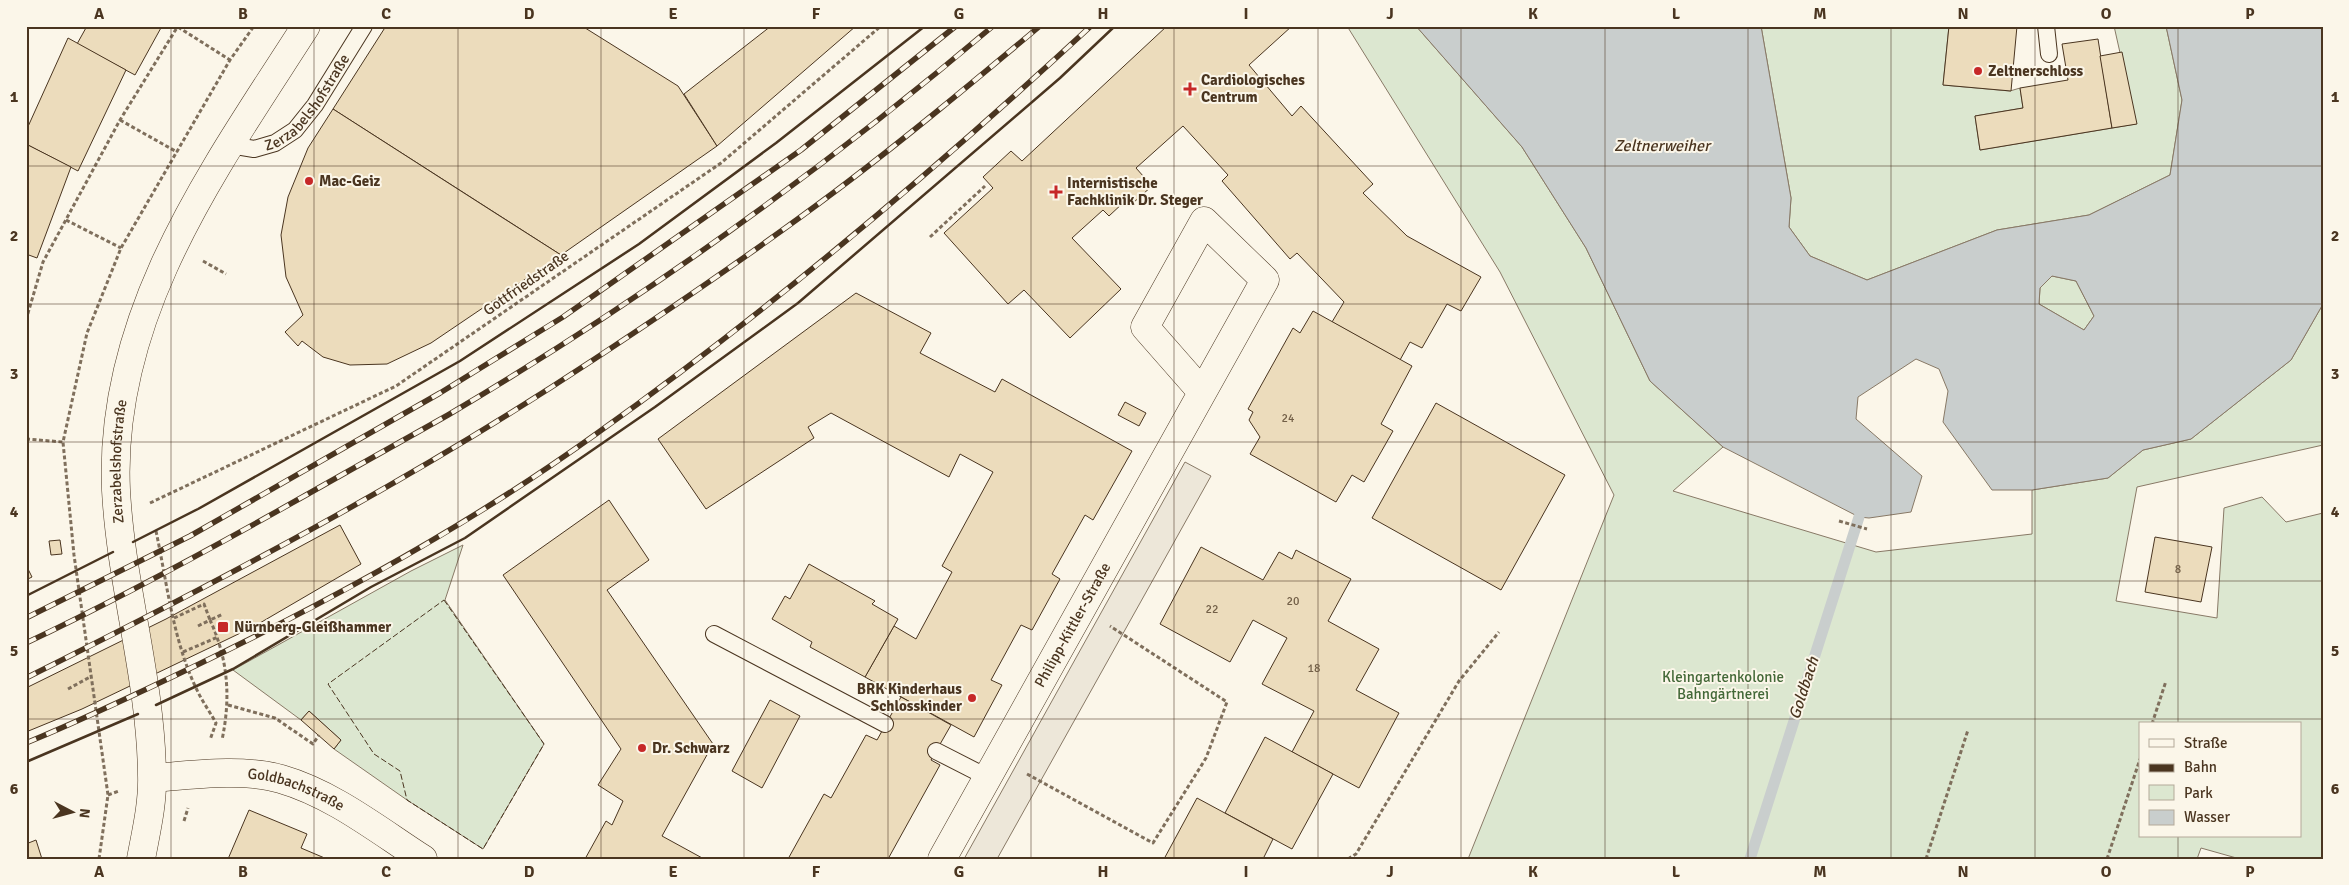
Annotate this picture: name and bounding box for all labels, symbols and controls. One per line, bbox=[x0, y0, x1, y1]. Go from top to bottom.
text: A bbox=[94, 4, 105, 24]
text: B bbox=[238, 4, 248, 24]
text: C bbox=[381, 4, 391, 24]
text: D bbox=[524, 4, 535, 24]
text: E bbox=[668, 4, 678, 24]
text: F bbox=[812, 4, 821, 24]
text: G bbox=[954, 4, 964, 24]
text: H bbox=[1098, 4, 1108, 24]
text: I bbox=[1243, 4, 1249, 24]
text: J bbox=[1386, 4, 1394, 24]
text: K bbox=[1528, 4, 1538, 24]
text: L bbox=[1672, 4, 1681, 24]
text: M bbox=[1813, 4, 1827, 24]
text: N bbox=[1957, 4, 1969, 24]
text: O bbox=[2101, 4, 2112, 24]
text: P bbox=[2245, 4, 2255, 24]
street label: Zerzabelshofstraße bbox=[262, 51, 353, 155]
place label: Zeltnerschloss bbox=[1988, 62, 2084, 80]
marker: Zeltnerschloss bbox=[1972, 65, 1984, 77]
place label: Cardiologisches Centrum bbox=[1201, 71, 1305, 106]
marker: Cardiologisches Centrum bbox=[1183, 82, 1197, 96]
text: 1 bbox=[10, 87, 19, 107]
text: 1 bbox=[2331, 87, 2340, 107]
water label: Zeltnerweiher bbox=[1614, 136, 1712, 156]
place label: Mac-Geiz bbox=[319, 172, 381, 190]
place label: Internistische Fachklinik Dr. Steger bbox=[1067, 174, 1203, 209]
marker: Mac-Geiz bbox=[303, 175, 315, 187]
marker: Internistische Fachklinik Dr. Steger bbox=[1049, 185, 1063, 199]
text: 2 bbox=[10, 226, 18, 246]
text: 2 bbox=[2331, 226, 2339, 246]
street label: Gottfriedstraße bbox=[480, 247, 572, 319]
text: 3 bbox=[10, 364, 18, 384]
text: 3 bbox=[2331, 364, 2339, 384]
street label: Zerzabelshofstraße bbox=[107, 398, 131, 525]
house number: 24 bbox=[1282, 411, 1295, 426]
text: 4 bbox=[10, 502, 19, 522]
text: 4 bbox=[2331, 502, 2340, 522]
street label: Philipp-Kittler-Straße bbox=[1031, 559, 1115, 690]
house number: 8 bbox=[2175, 562, 2181, 577]
house number: 20 bbox=[1287, 594, 1299, 609]
house number: 22 bbox=[1206, 602, 1218, 617]
place label: Nürnberg-Gleißhammer bbox=[234, 618, 391, 636]
marker: Nürnberg-Gleißhammer bbox=[216, 620, 230, 634]
text: 5 bbox=[10, 641, 18, 661]
text: 5 bbox=[2331, 641, 2339, 661]
water label: Goldbach bbox=[1785, 653, 1824, 722]
house number: 18 bbox=[1308, 661, 1320, 676]
park label: Kleingartenkolonie Bahngärtnerei bbox=[1662, 668, 1784, 703]
place label: BRK Kinderhaus Schlosskinder bbox=[857, 680, 962, 715]
marker: BRK Kinderhaus Schlosskinder bbox=[966, 692, 978, 704]
legend bbox=[2139, 722, 2302, 838]
text: Straße bbox=[2184, 734, 2228, 752]
place label: Dr. Schwarz bbox=[652, 739, 730, 757]
marker: Dr. Schwarz bbox=[636, 742, 648, 754]
text: Bahn bbox=[2184, 758, 2217, 776]
street label: Goldbachstraße bbox=[247, 765, 348, 815]
text: 6 bbox=[10, 779, 19, 799]
text: 6 bbox=[2331, 779, 2340, 799]
text: Park bbox=[2184, 784, 2213, 802]
north arrow bbox=[48, 788, 98, 838]
text: N bbox=[75, 808, 93, 819]
text: Wasser bbox=[2184, 808, 2230, 826]
text: A bbox=[94, 862, 105, 882]
text: B bbox=[238, 862, 248, 882]
text: C bbox=[381, 862, 391, 882]
text: D bbox=[524, 862, 535, 882]
text: E bbox=[668, 862, 678, 882]
text: F bbox=[812, 862, 821, 882]
text: G bbox=[954, 862, 964, 882]
text: H bbox=[1098, 862, 1108, 882]
text: I bbox=[1243, 862, 1249, 882]
text: J bbox=[1386, 862, 1394, 882]
text: K bbox=[1528, 862, 1538, 882]
text: L bbox=[1672, 862, 1681, 882]
text: M bbox=[1813, 862, 1827, 882]
text: N bbox=[1957, 862, 1969, 882]
text: O bbox=[2101, 862, 2112, 882]
text: P bbox=[2245, 862, 2255, 882]

